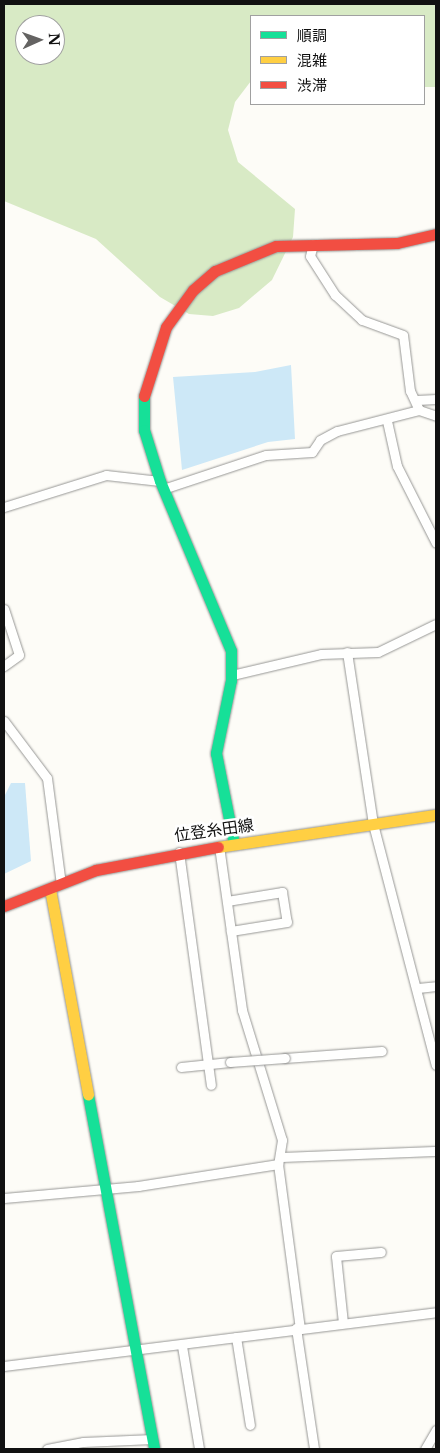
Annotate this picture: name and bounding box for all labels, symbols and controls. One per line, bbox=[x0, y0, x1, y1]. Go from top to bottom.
north arrow bbox=[15, 15, 65, 65]
legend bbox=[250, 15, 425, 105]
text: 順調 bbox=[297, 26, 327, 45]
text: N bbox=[45, 33, 63, 46]
text: 混雑 bbox=[297, 51, 327, 70]
text: 渋滞 bbox=[297, 76, 327, 95]
street label: 位登糸田線 bbox=[173, 815, 255, 845]

